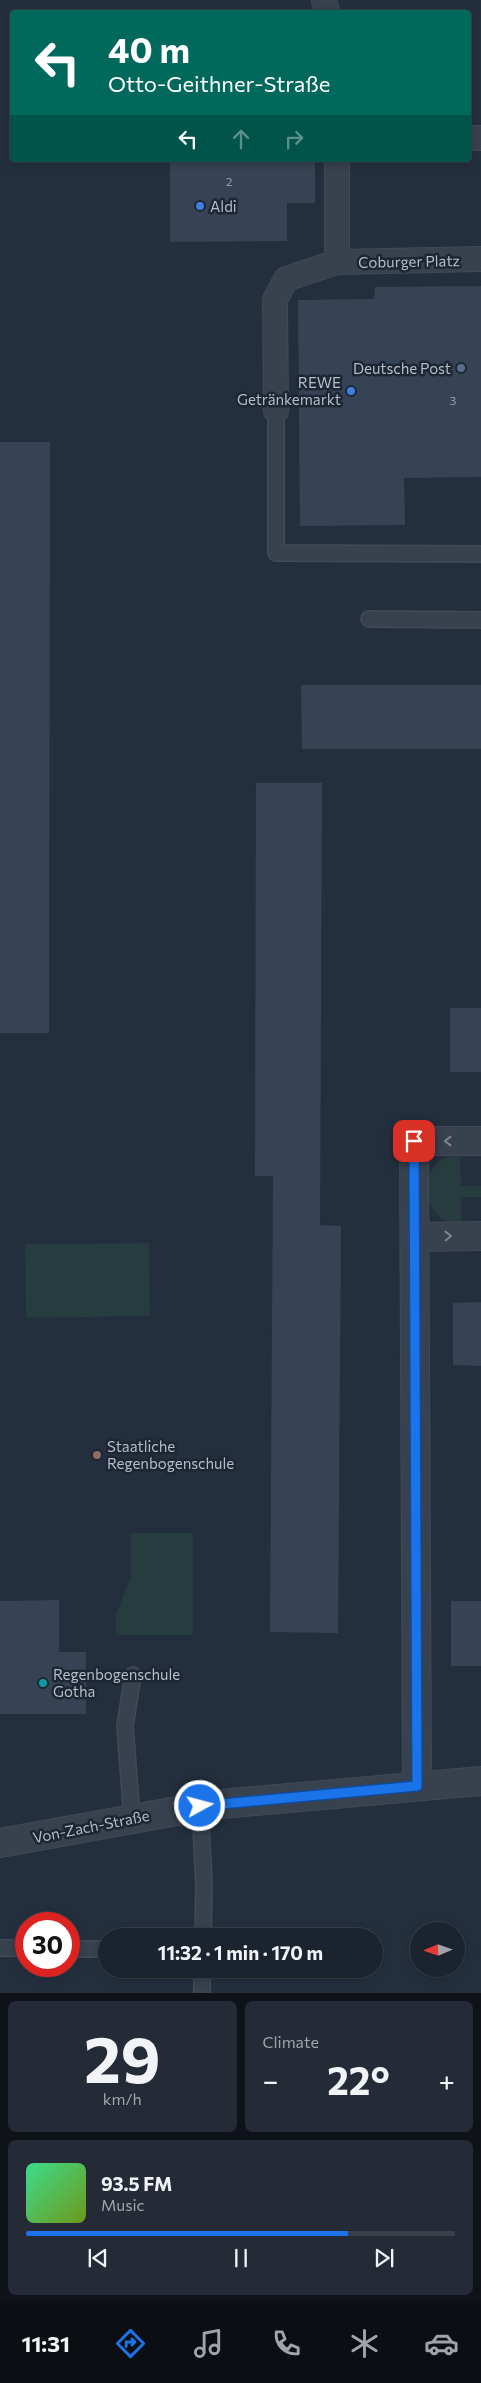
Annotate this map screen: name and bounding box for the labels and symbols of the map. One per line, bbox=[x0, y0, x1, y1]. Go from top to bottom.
house number: 2 bbox=[226, 174, 233, 188]
place label: Aldi bbox=[210, 197, 237, 215]
marker: Aldi bbox=[194, 200, 206, 212]
street label: Coburger Platz bbox=[358, 251, 460, 271]
place label: Deutsche Post bbox=[353, 359, 451, 377]
marker: Deutsche Post bbox=[455, 362, 467, 374]
place label: REWE Getränkemarkt bbox=[237, 373, 341, 408]
marker: REWE Getränkemarkt bbox=[345, 385, 357, 397]
house number: 3 bbox=[450, 393, 457, 407]
pin bbox=[393, 1120, 435, 1162]
one-way arrow bbox=[443, 1136, 451, 1146]
one-way arrow bbox=[445, 1231, 453, 1241]
place label: Staatliche Regenbogenschule bbox=[107, 1437, 234, 1472]
marker: Staatliche Regenbogenschule bbox=[91, 1449, 103, 1461]
place label: Regenbogenschule Gotha bbox=[53, 1665, 180, 1700]
marker: Regenbogenschule Gotha bbox=[37, 1677, 49, 1689]
position arrow bbox=[173, 1779, 225, 1831]
street label: Von-Zach-Straße bbox=[31, 1806, 151, 1846]
speed limit sign: 30 bbox=[15, 1912, 80, 1977]
north arrow bbox=[410, 1922, 465, 1978]

